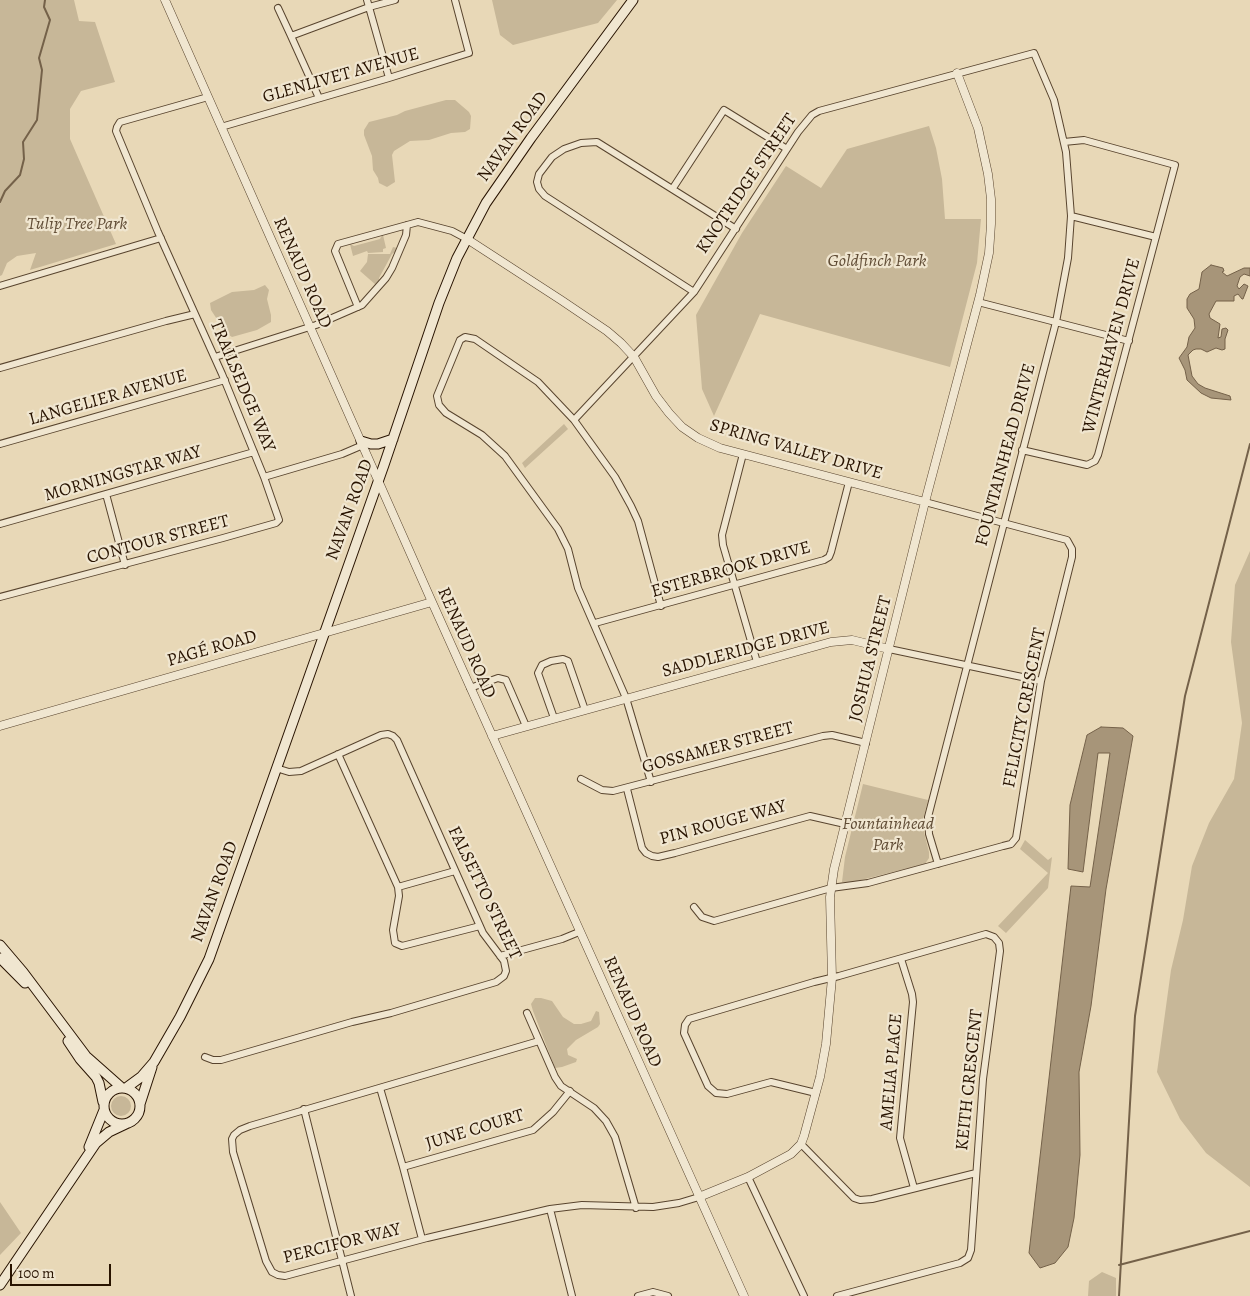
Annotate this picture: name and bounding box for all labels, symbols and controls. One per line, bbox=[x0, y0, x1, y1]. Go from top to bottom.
street label: GLENLIVET AVENUE bbox=[260, 43, 422, 109]
street label: NAVAN ROAD bbox=[473, 88, 553, 186]
street label: KNOTRIDGE STREET bbox=[692, 110, 802, 258]
park label: Tulip Tree Park bbox=[27, 214, 127, 236]
street label: RENAUD ROAD bbox=[268, 214, 336, 332]
park label: Goldfinch Park bbox=[828, 251, 926, 273]
street label: WINTERHAVEN DRIVE bbox=[1078, 256, 1146, 436]
street label: TRAILSEDGE WAY bbox=[204, 317, 280, 455]
street label: FOUNTAINHEAD DRIVE bbox=[971, 361, 1041, 549]
street label: LANGELIER AVENUE bbox=[27, 365, 189, 431]
street label: SPRING VALLEY DRIVE bbox=[707, 415, 885, 485]
street label: MORNINGSTAR WAY bbox=[42, 441, 204, 507]
street label: NAVAN ROAD bbox=[322, 456, 378, 564]
street label: CONTOUR STREET bbox=[84, 511, 232, 569]
street label: ESTERBROOK DRIVE bbox=[649, 537, 813, 603]
street label: RENAUD ROAD bbox=[432, 584, 500, 702]
street label: JOSHUA STREET bbox=[845, 594, 897, 724]
street label: SADDLERIDGE DRIVE bbox=[660, 617, 832, 683]
street label: PAGÉ ROAD bbox=[165, 626, 259, 672]
street label: FELICITY CRESCENT bbox=[999, 626, 1051, 790]
street label: GOSSAMER STREET bbox=[640, 717, 796, 779]
street label: PIN ROUGE WAY bbox=[657, 796, 789, 850]
park label: Fountainhead Park bbox=[842, 814, 934, 856]
street label: FALSETTO STREET bbox=[442, 823, 526, 963]
street label: NAVAN ROAD bbox=[187, 838, 243, 946]
street label: RENAUD ROAD bbox=[598, 953, 666, 1071]
street label: KEITH CRESCENT bbox=[952, 1008, 988, 1152]
street label: AMELIA PLACE bbox=[876, 1013, 908, 1131]
street label: JUNE COURT bbox=[423, 1105, 527, 1155]
street label: PERCIFOR WAY bbox=[281, 1219, 403, 1269]
scale bar bbox=[12, 1254, 114, 1286]
text: 100 m bbox=[18, 1263, 55, 1283]

